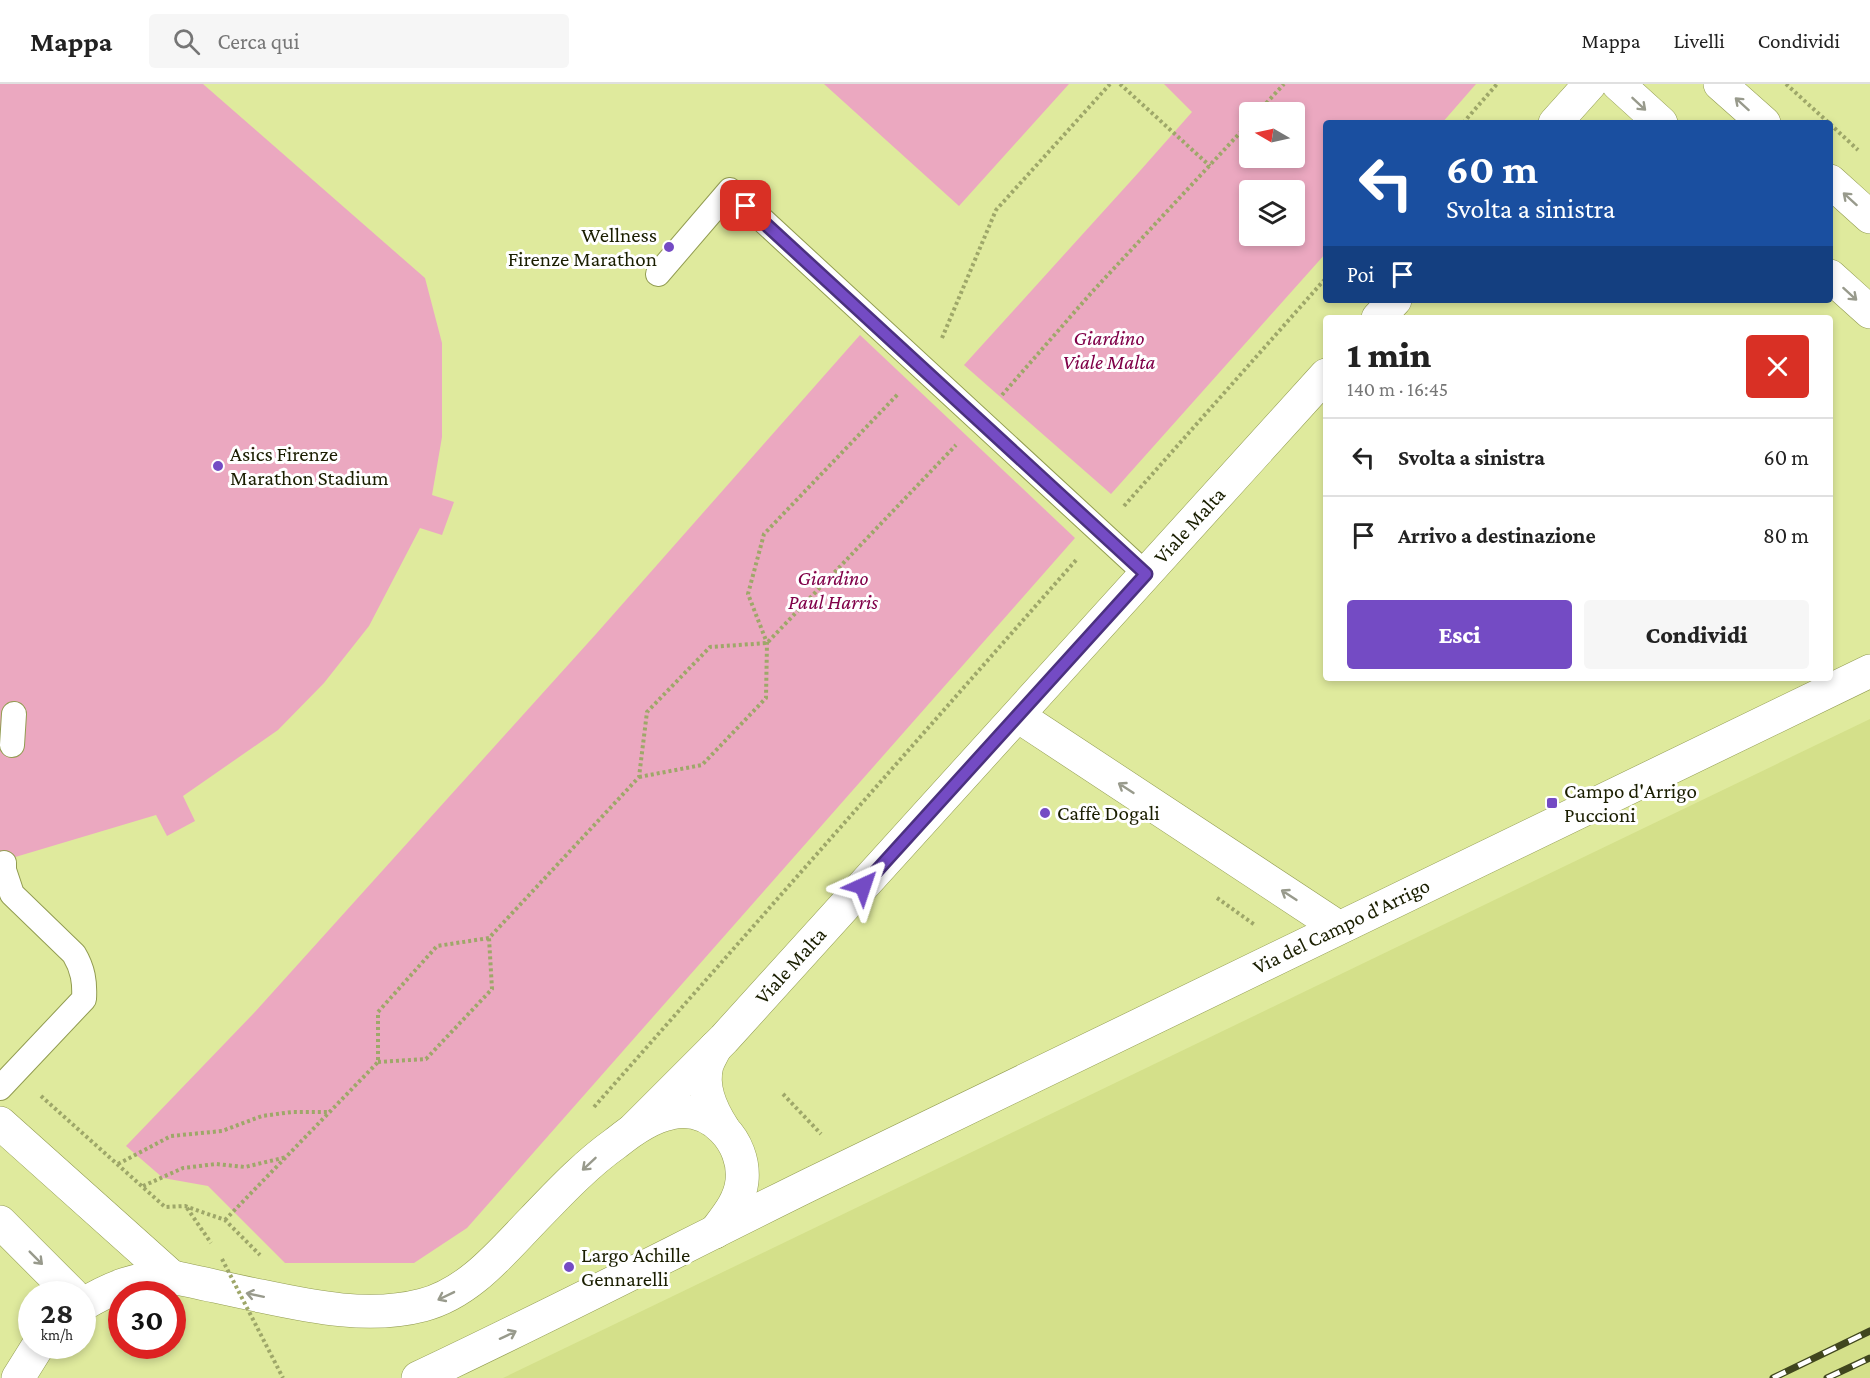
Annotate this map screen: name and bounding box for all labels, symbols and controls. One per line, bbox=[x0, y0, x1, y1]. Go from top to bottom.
search box bbox=[149, 14, 569, 68]
icon: search bbox=[170, 25, 203, 58]
text: Mappa bbox=[30, 26, 113, 57]
text: Cerca qui bbox=[218, 29, 300, 54]
text: Mappa bbox=[1582, 29, 1640, 53]
text: Livelli bbox=[1673, 29, 1725, 53]
text: Condividi bbox=[1758, 29, 1840, 53]
one-way arrow bbox=[1632, 96, 1647, 111]
one-way arrow bbox=[1734, 97, 1750, 110]
north arrow bbox=[1239, 102, 1305, 168]
map controls bbox=[1239, 102, 1305, 246]
icon: left bbox=[1347, 144, 1425, 222]
text: 60 m bbox=[1446, 145, 1538, 192]
pin bbox=[720, 180, 771, 231]
button: layers bbox=[1239, 180, 1305, 246]
icon: arrive bbox=[729, 189, 762, 222]
one-way arrow bbox=[1843, 192, 1858, 206]
text: Svolta a sinistra bbox=[1446, 194, 1615, 224]
place label: Wellness Firenze Marathon bbox=[508, 223, 657, 271]
marker: Wellness Firenze Marathon bbox=[662, 240, 676, 254]
icon: arrive bbox=[1386, 258, 1419, 291]
text: Poi bbox=[1347, 262, 1374, 287]
one-way arrow bbox=[1842, 287, 1857, 301]
park label: Giardino Viale Malta bbox=[1063, 326, 1155, 374]
text: 1 min bbox=[1347, 335, 1431, 375]
button: close bbox=[1746, 335, 1809, 398]
text: 140 m · 16:45 bbox=[1347, 378, 1448, 400]
icon: left bbox=[1347, 441, 1380, 474]
place label: Asics Firenze Marathon Stadium bbox=[230, 442, 389, 490]
text: Svolta a sinistra bbox=[1398, 445, 1545, 470]
text: 60 m bbox=[1764, 445, 1809, 470]
marker: Asics Firenze Marathon Stadium bbox=[211, 459, 225, 473]
street label: Viale Malta bbox=[1149, 482, 1230, 569]
icon: arrive bbox=[1347, 519, 1380, 552]
text: Arrivo a destinazione bbox=[1398, 523, 1596, 548]
text: 80 m bbox=[1763, 523, 1809, 548]
park label: Giardino Paul Harris bbox=[788, 566, 879, 614]
button: Esci bbox=[1347, 600, 1572, 669]
button: Condividi bbox=[1584, 600, 1809, 669]
place label: Campo d'Arrigo Puccioni bbox=[1564, 779, 1697, 827]
one-way arrow bbox=[1118, 782, 1134, 794]
marker: Campo d'Arrigo Puccioni bbox=[1545, 796, 1559, 810]
place label: Caffè Dogali bbox=[1057, 801, 1160, 825]
marker: Caffè Dogali bbox=[1038, 806, 1052, 820]
position arrow bbox=[831, 854, 895, 918]
street label: Via del Campo d'Arrigo bbox=[1249, 873, 1434, 979]
one-way arrow bbox=[1281, 888, 1298, 900]
street label: Viale Malta bbox=[750, 922, 832, 1009]
one-way arrow bbox=[582, 1157, 597, 1171]
place label: Largo Achille Gennarelli bbox=[581, 1243, 690, 1291]
one-way arrow bbox=[29, 1251, 43, 1266]
marker: Largo Achille Gennarelli bbox=[562, 1260, 576, 1274]
speed limit sign: 30 bbox=[108, 1281, 186, 1359]
one-way arrow bbox=[246, 1289, 266, 1300]
one-way arrow bbox=[438, 1290, 456, 1302]
text: 28 bbox=[41, 1296, 73, 1329]
text: km/h bbox=[41, 1327, 73, 1343]
one-way arrow bbox=[499, 1329, 517, 1341]

